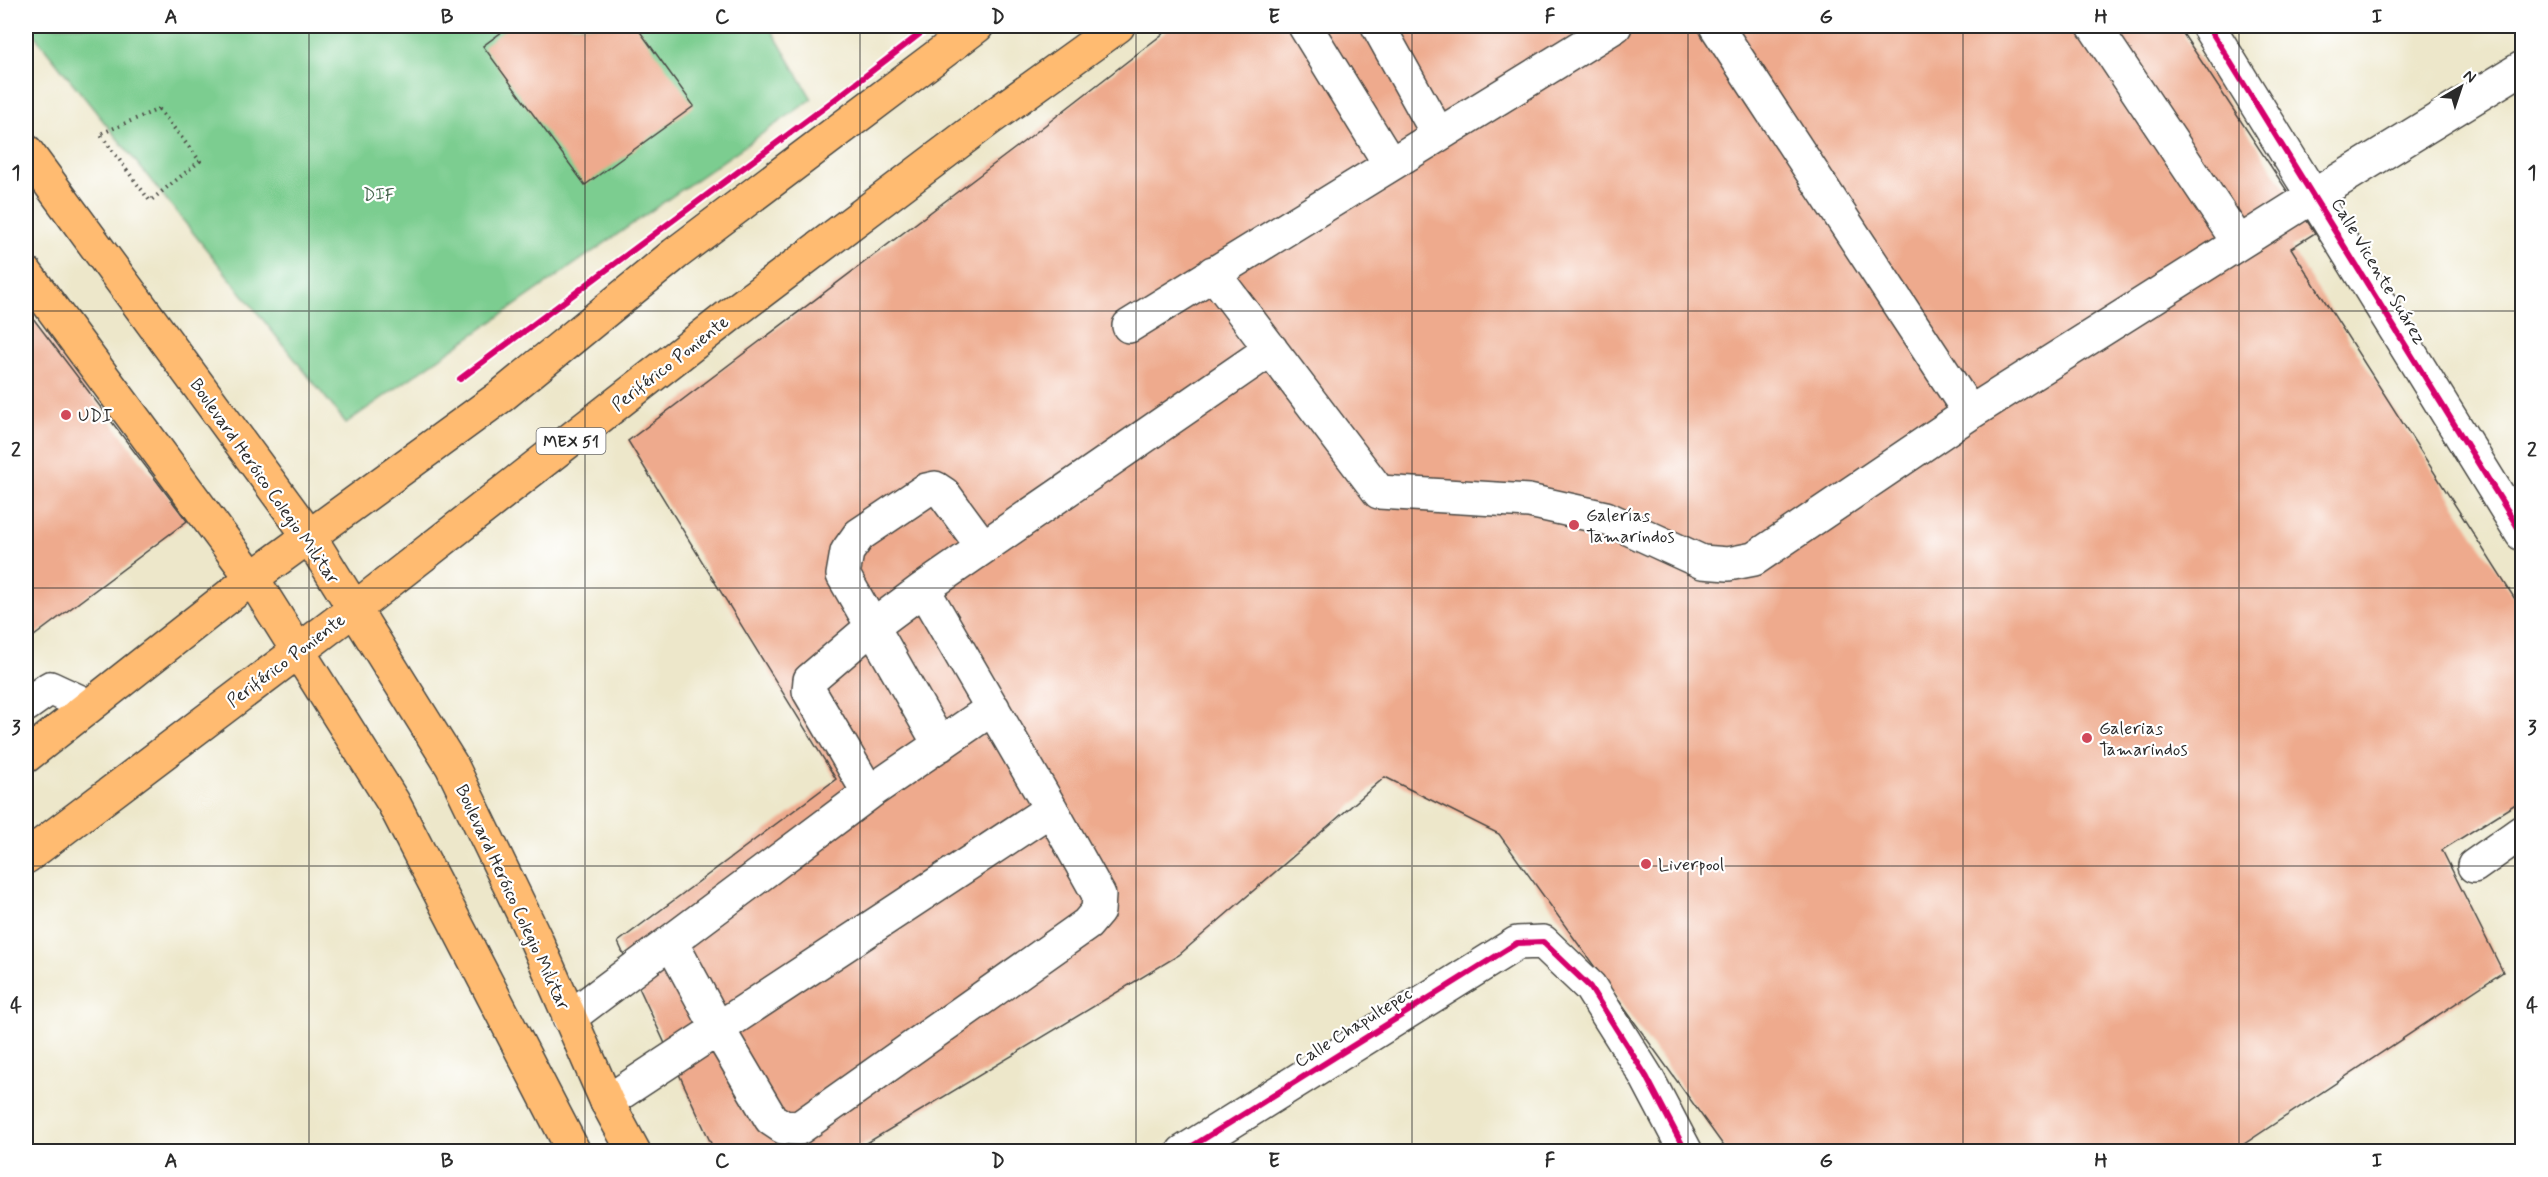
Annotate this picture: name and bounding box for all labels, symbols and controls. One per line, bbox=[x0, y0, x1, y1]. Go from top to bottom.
text: A bbox=[164, 4, 178, 31]
text: B bbox=[441, 4, 454, 31]
text: C bbox=[715, 4, 730, 31]
text: D bbox=[991, 4, 1005, 31]
text: E bbox=[1268, 4, 1280, 31]
text: F bbox=[1545, 4, 1556, 31]
text: G bbox=[1819, 4, 1833, 31]
text: H bbox=[2094, 4, 2108, 31]
text: I bbox=[2372, 4, 2382, 31]
north arrow bbox=[2431, 57, 2491, 117]
text: N bbox=[2459, 65, 2480, 88]
text: 1 bbox=[12, 160, 20, 187]
text: 1 bbox=[2528, 160, 2536, 187]
park label: DIF bbox=[363, 183, 395, 207]
street label: Calle Vicente Suárez bbox=[2325, 194, 2432, 349]
street label: Periférico Poniente bbox=[607, 310, 734, 417]
street label: Boulevard Heróico Colegio Militar bbox=[184, 374, 345, 590]
place label: UDI bbox=[78, 404, 113, 428]
marker: UDI bbox=[59, 408, 73, 422]
road number: MEX 51 bbox=[536, 428, 606, 454]
text: 2 bbox=[11, 437, 21, 464]
text: 2 bbox=[2527, 437, 2537, 464]
place label: Galerías Tamarindos bbox=[1586, 504, 1675, 549]
marker: Galerías Tamarindos bbox=[1567, 518, 1581, 532]
street label: Periférico Poniente bbox=[222, 608, 351, 713]
text: 3 bbox=[11, 715, 21, 742]
text: 3 bbox=[2527, 715, 2537, 742]
place label: Galerias Tamarindos bbox=[2099, 717, 2188, 762]
marker: Galerias Tamarindos bbox=[2080, 731, 2094, 745]
street label: Boulevard Heróico Colegio Militar bbox=[449, 781, 575, 1014]
place label: Liverpool bbox=[1658, 853, 1724, 877]
marker: Liverpool bbox=[1639, 857, 1653, 871]
street label: Calle Chapultepec bbox=[1290, 982, 1417, 1074]
text: 4 bbox=[10, 993, 22, 1020]
text: 4 bbox=[2526, 993, 2538, 1020]
text: A bbox=[164, 1148, 178, 1175]
text: B bbox=[441, 1148, 454, 1175]
text: C bbox=[715, 1148, 730, 1175]
text: D bbox=[991, 1148, 1005, 1175]
text: E bbox=[1268, 1148, 1280, 1175]
text: F bbox=[1545, 1148, 1556, 1175]
text: G bbox=[1819, 1148, 1833, 1175]
text: H bbox=[2094, 1148, 2108, 1175]
text: I bbox=[2372, 1148, 2382, 1175]

